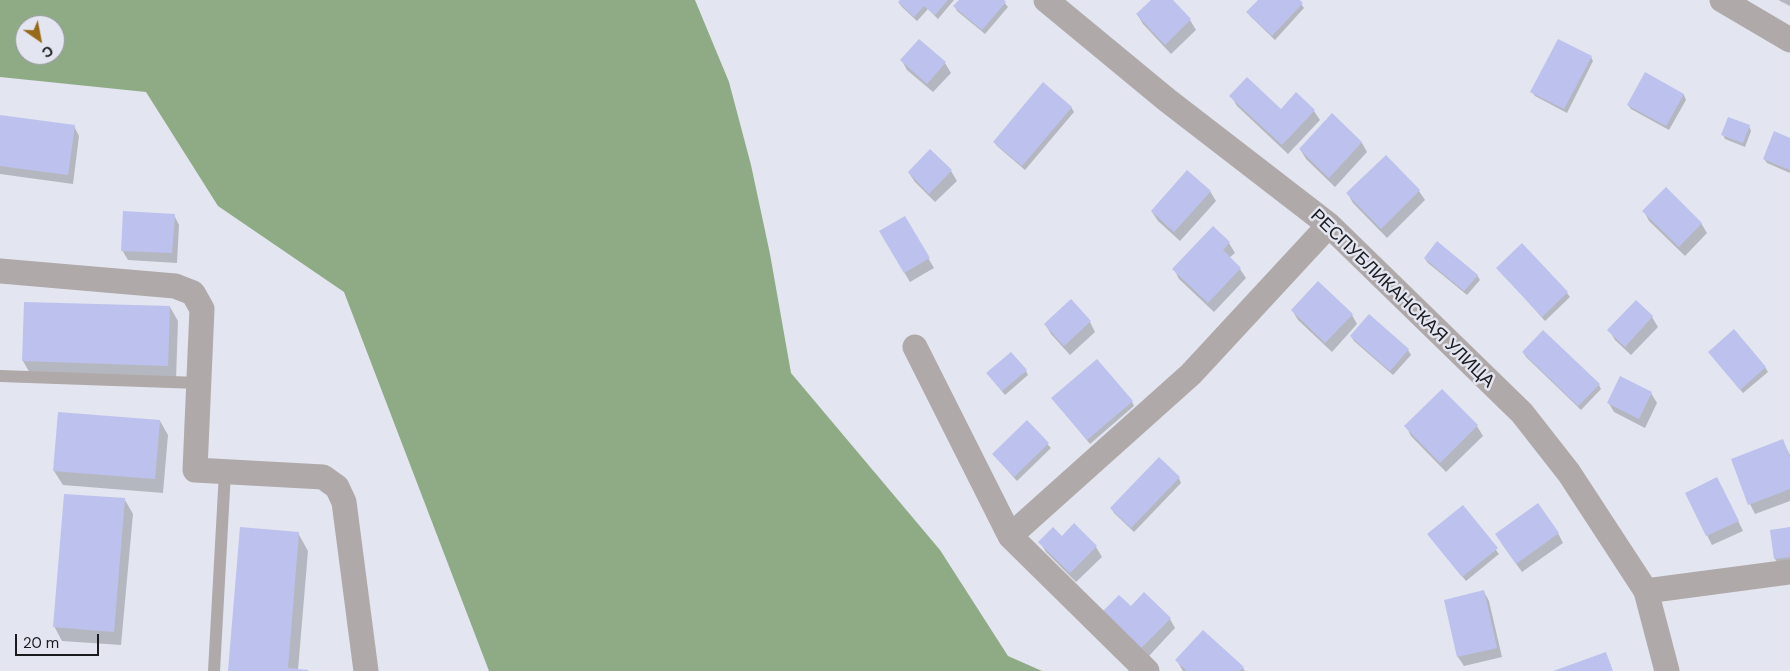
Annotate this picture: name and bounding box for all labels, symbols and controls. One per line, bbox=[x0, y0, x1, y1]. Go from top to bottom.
north arrow bbox=[15, 15, 65, 65]
text: С bbox=[38, 41, 57, 62]
street label: РЕСПУБЛИКАНСКАЯ УЛИЦА bbox=[1305, 205, 1499, 393]
scale bar bbox=[18, 624, 101, 656]
text: 20 m bbox=[23, 633, 59, 653]

